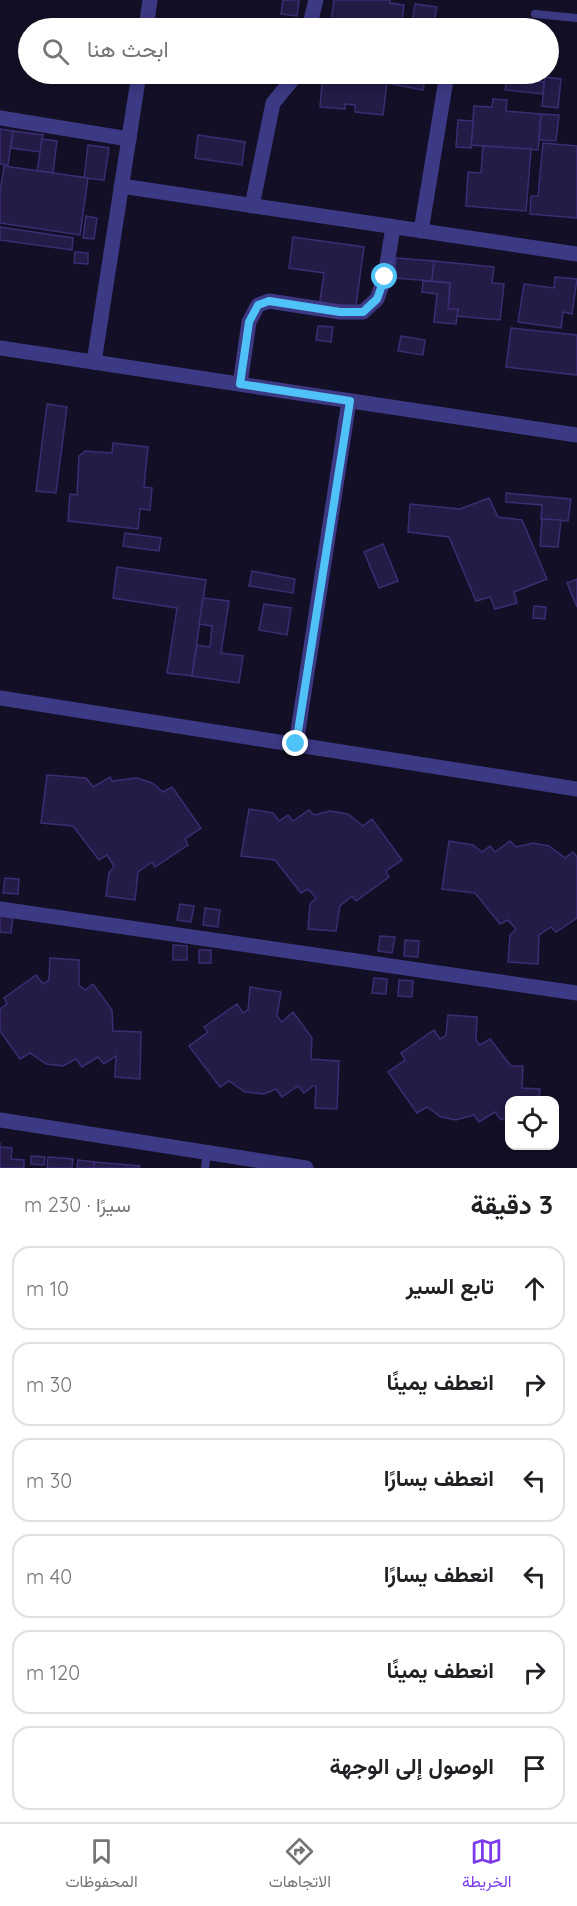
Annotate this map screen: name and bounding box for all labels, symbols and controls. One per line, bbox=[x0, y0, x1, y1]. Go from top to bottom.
search box bbox=[18, 18, 559, 84]
icon: search bbox=[39, 35, 72, 68]
text: ابحث هنا bbox=[87, 35, 169, 63]
route start bbox=[371, 263, 397, 289]
route end bbox=[282, 730, 308, 756]
map controls bbox=[505, 1096, 559, 1150]
button: locate bbox=[505, 1096, 559, 1150]
text: 3 دقيقة bbox=[470, 1188, 553, 1221]
text: سيرًا · 230 m bbox=[24, 1192, 131, 1217]
text: تابع السير bbox=[406, 1272, 494, 1300]
icon: ahead bbox=[518, 1272, 551, 1305]
text: 10 m bbox=[26, 1276, 69, 1301]
text: انعطف يمينًا bbox=[386, 1368, 494, 1396]
icon: right bbox=[518, 1368, 551, 1401]
text: 30 m bbox=[26, 1372, 72, 1397]
text: انعطف يسارًا bbox=[384, 1464, 494, 1492]
icon: left bbox=[518, 1464, 551, 1497]
text: 30 m bbox=[26, 1468, 72, 1493]
text: انعطف يسارًا bbox=[384, 1560, 494, 1588]
icon: left bbox=[518, 1560, 551, 1593]
text: 40 m bbox=[26, 1564, 72, 1589]
text: انعطف يمينًا bbox=[386, 1656, 494, 1684]
icon: right bbox=[518, 1656, 551, 1689]
text: 120 m bbox=[26, 1660, 80, 1685]
text: الوصول إلى الوجهة bbox=[330, 1752, 494, 1780]
icon: arrive bbox=[518, 1752, 551, 1785]
tab: المحفوظات bbox=[66, 1835, 138, 1896]
tab: الاتجاهات bbox=[269, 1835, 331, 1896]
tab: الخريطة bbox=[462, 1835, 511, 1896]

